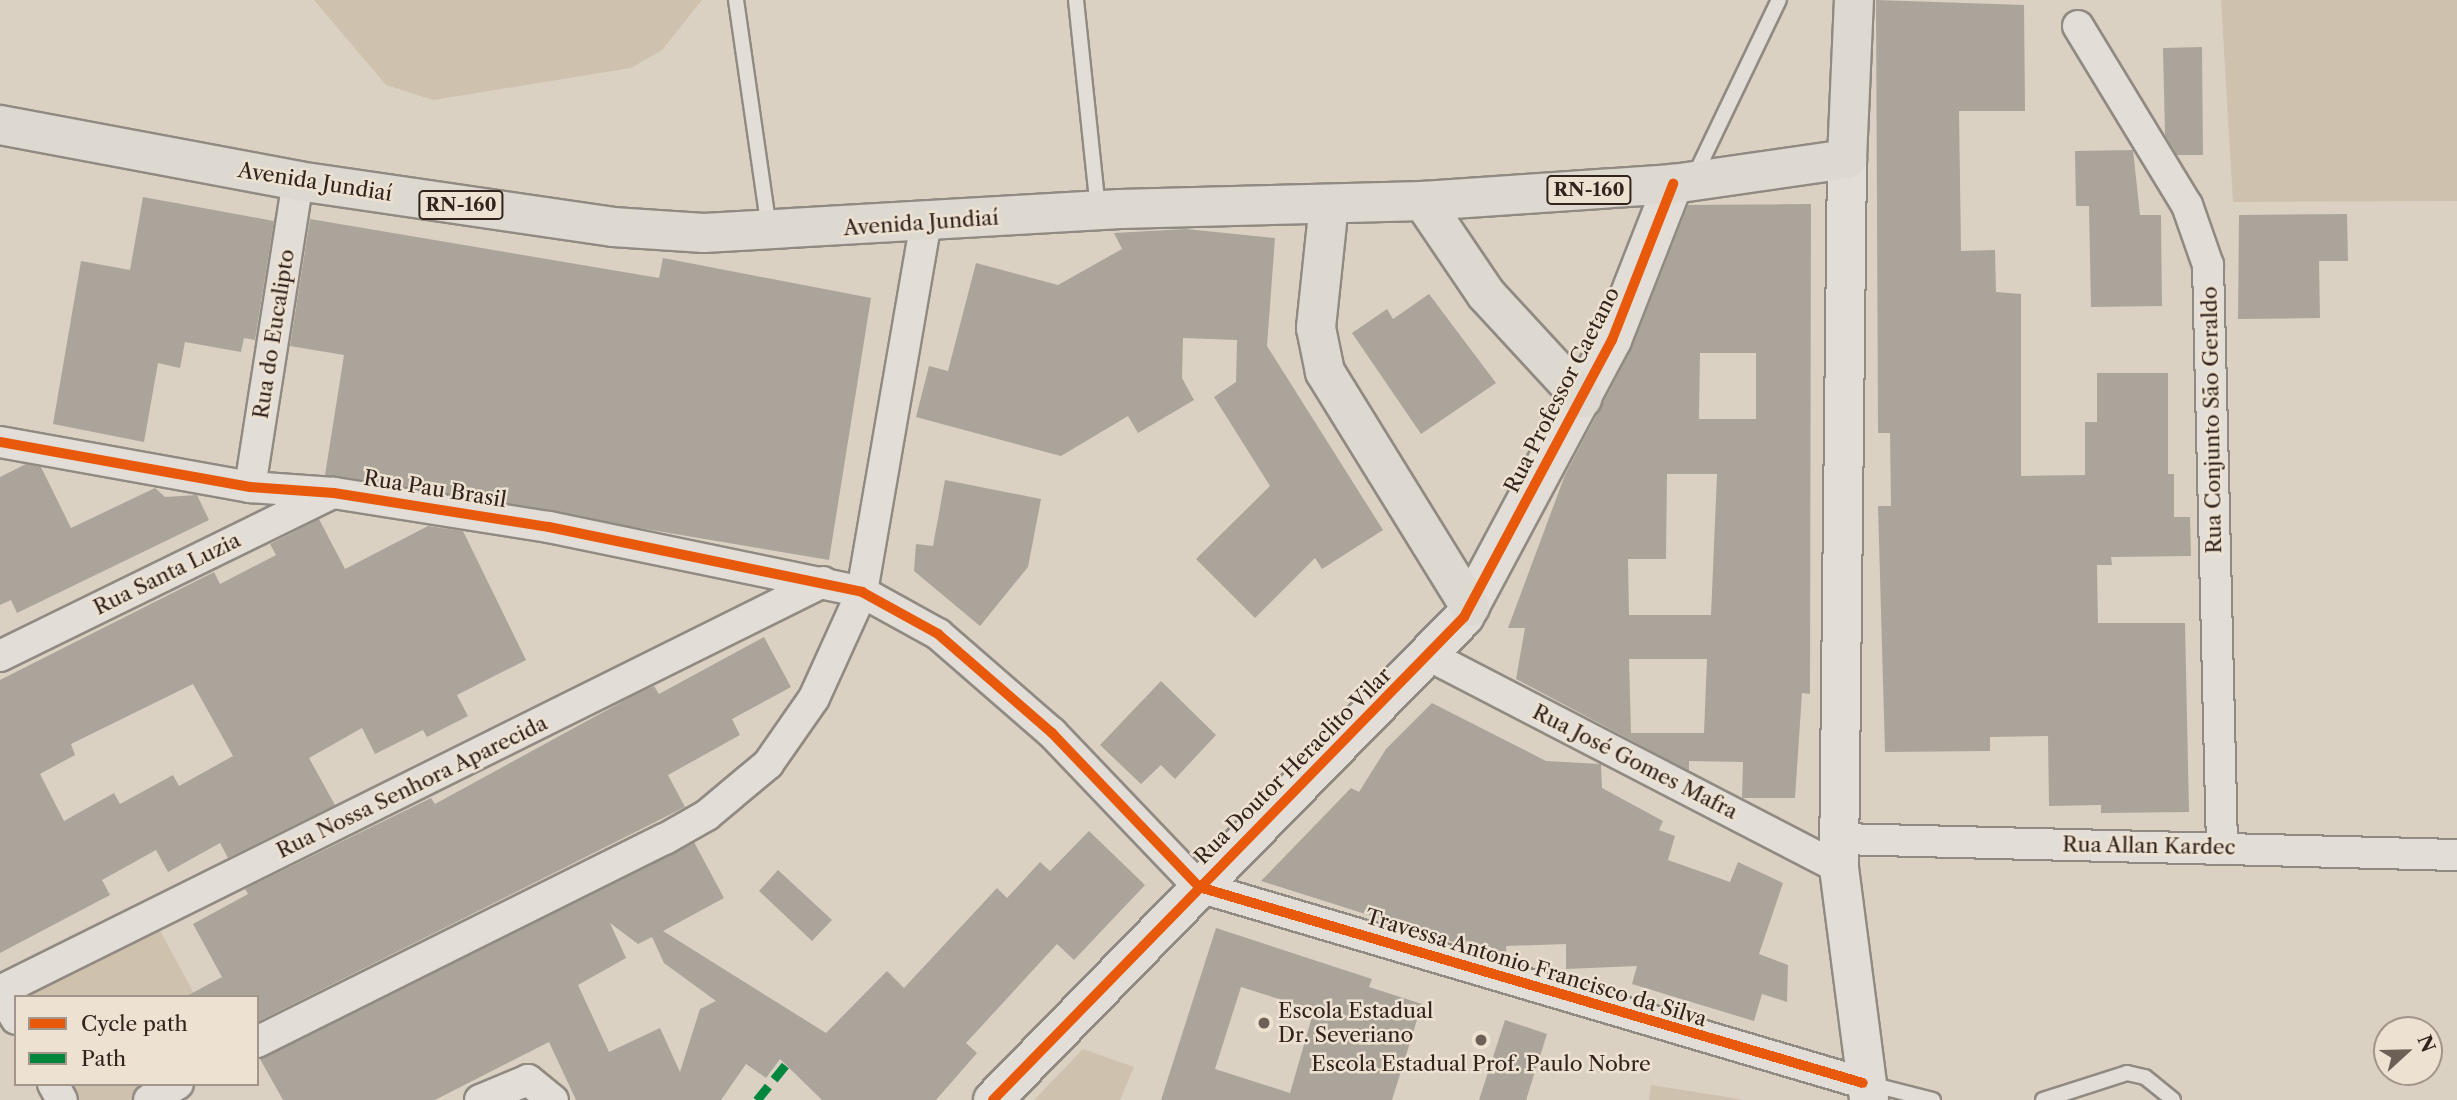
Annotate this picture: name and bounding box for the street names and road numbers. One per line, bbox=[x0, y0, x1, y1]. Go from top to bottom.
street label: Avenida Jundiaí bbox=[236, 157, 394, 207]
road number: RN-160 bbox=[1545, 174, 1633, 206]
road number: RN-160 bbox=[417, 190, 505, 220]
street label: Avenida Jundiaí bbox=[842, 205, 1000, 241]
street label: Rua do Eucalipto bbox=[248, 247, 300, 421]
street label: Rua Professor Caetano bbox=[1499, 283, 1625, 497]
street label: Rua Conjunto São Geraldo bbox=[2197, 286, 2227, 554]
street label: Rua Pau Brasil bbox=[362, 465, 508, 513]
street label: Rua Santa Luzia bbox=[89, 527, 245, 621]
street label: Rua Doutor Heraclito Vilar bbox=[1189, 662, 1397, 870]
street label: Rua José Gomes Mafra bbox=[1528, 699, 1742, 825]
street label: Rua Nossa Senhora Aparecida bbox=[272, 710, 552, 864]
street label: Rua Allan Kardec bbox=[2062, 832, 2236, 860]
street label: Travessa Antonio Francisco da Silva bbox=[1362, 904, 1710, 1032]

